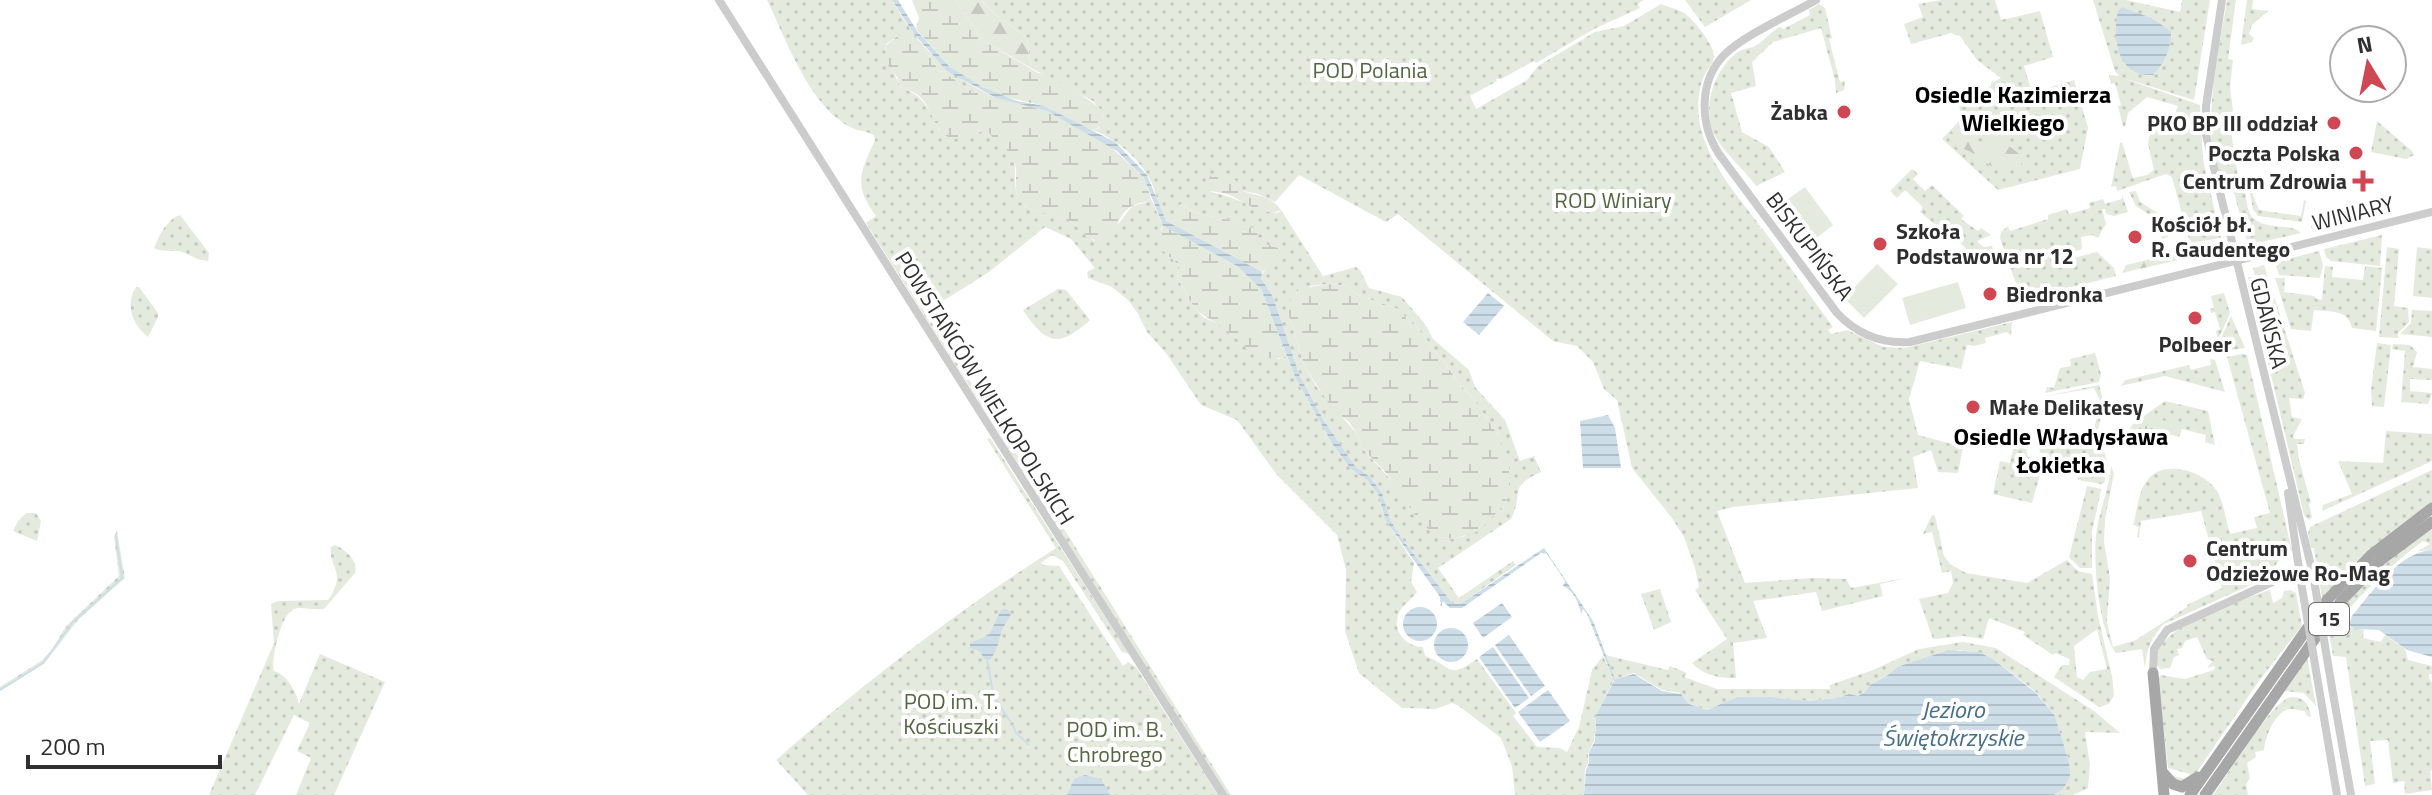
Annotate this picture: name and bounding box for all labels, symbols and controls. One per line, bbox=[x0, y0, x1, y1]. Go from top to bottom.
north arrow bbox=[2328, 24, 2408, 104]
text: N bbox=[2354, 26, 2375, 62]
park label: POD Polania bbox=[1313, 53, 1427, 87]
district label: Osiedle Kazimierza Wielkiego bbox=[1915, 76, 2111, 140]
place label: Żabka bbox=[1771, 95, 1828, 129]
marker: Żabka bbox=[1835, 103, 1853, 121]
place label: PKO BP III oddział bbox=[2147, 106, 2319, 140]
marker: PKO BP III oddział bbox=[2325, 114, 2343, 132]
place label: Poczta Polska bbox=[2208, 136, 2340, 170]
marker: Poczta Polska bbox=[2347, 144, 2365, 162]
place label: Centrum Zdrowia bbox=[2183, 164, 2347, 198]
marker: Centrum Zdrowia bbox=[2354, 172, 2372, 190]
park label: ROD Winiary bbox=[1554, 183, 1672, 217]
street label: BISKUPIŃSKA bbox=[1758, 184, 1862, 308]
street label: WINIARY bbox=[2309, 186, 2398, 240]
place label: Kościół bł. R. Gaudentego bbox=[2151, 207, 2290, 266]
place label: Szkoła Podstawowa nr 12 bbox=[1896, 214, 2074, 273]
marker: Kościół bł. R. Gaudentego bbox=[2126, 228, 2144, 246]
marker: Szkoła Podstawowa nr 12 bbox=[1871, 235, 1889, 253]
street label: POWSTAŃCÓW WIELKOPOLSKICH bbox=[887, 245, 1083, 531]
street label: GDAŃSKA bbox=[2241, 274, 2297, 372]
place label: Biedronka bbox=[2006, 277, 2103, 311]
marker: Biedronka bbox=[1981, 285, 1999, 303]
marker: Polbeer bbox=[2186, 309, 2204, 327]
place label: Polbeer bbox=[2158, 327, 2232, 361]
place label: Małe Delikatesy bbox=[1989, 390, 2143, 424]
marker: Małe Delikatesy bbox=[1964, 398, 1982, 416]
district label: Osiedle Władysława Łokietka bbox=[1954, 418, 2168, 482]
place label: Centrum Odzieżowe Ro-Mag bbox=[2206, 531, 2390, 590]
marker: Centrum Odzieżowe Ro-Mag bbox=[2181, 552, 2199, 570]
road number: 15 bbox=[2309, 603, 2349, 635]
park label: POD im. T. Kościuszki bbox=[903, 684, 999, 743]
water label: Jezioro Świętokrzyskie bbox=[1883, 691, 2025, 755]
park label: POD im. B. Chrobrego bbox=[1066, 712, 1164, 771]
scale bar bbox=[28, 719, 220, 769]
text: 200 m bbox=[40, 728, 106, 764]

